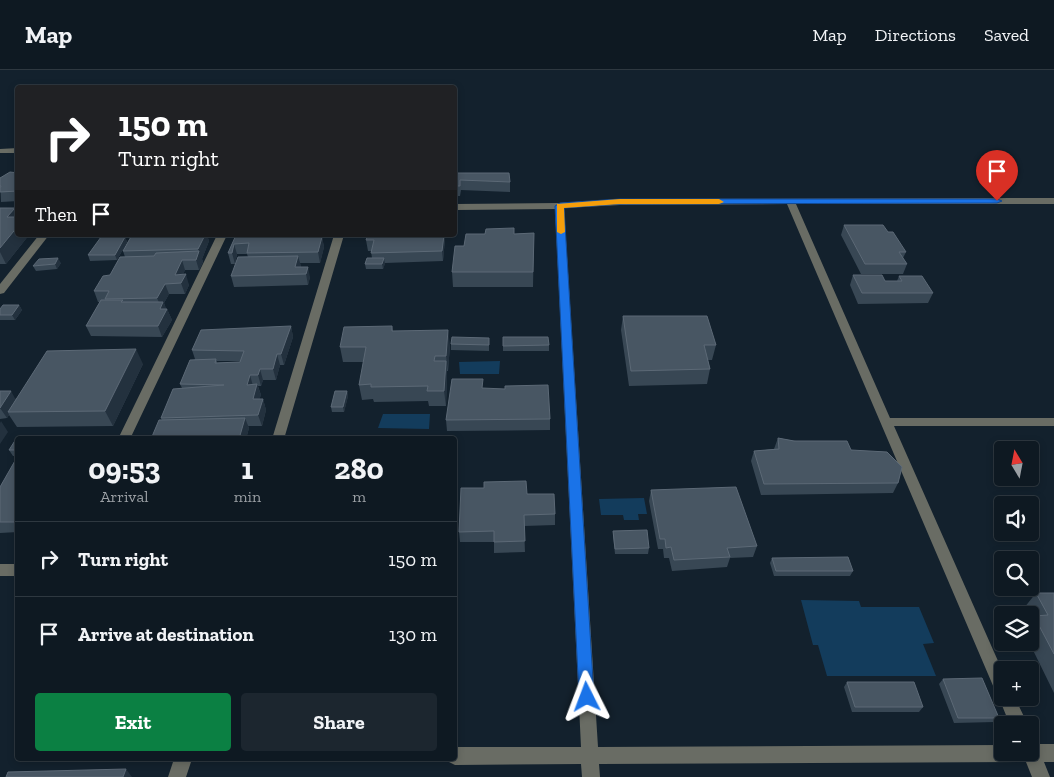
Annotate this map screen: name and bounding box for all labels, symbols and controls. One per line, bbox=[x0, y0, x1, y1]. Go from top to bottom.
text: Map bbox=[25, 20, 72, 49]
text: Map bbox=[812, 24, 847, 46]
text: Directions bbox=[875, 24, 956, 46]
text: Saved bbox=[984, 24, 1029, 46]
text: 150 m bbox=[118, 103, 208, 145]
icon: right bbox=[35, 105, 100, 170]
text: Turn right bbox=[118, 145, 219, 172]
pin bbox=[976, 150, 1018, 201]
icon: arrive bbox=[983, 157, 1011, 185]
icon: arrive bbox=[87, 200, 115, 228]
text: Then bbox=[35, 203, 77, 226]
north arrow bbox=[994, 441, 1039, 486]
map controls bbox=[994, 441, 1039, 761]
text: 09:53 bbox=[88, 451, 161, 487]
text: 1 bbox=[241, 451, 253, 487]
text: 280 bbox=[334, 451, 384, 487]
text: Arrival bbox=[100, 487, 148, 506]
text: min bbox=[234, 487, 261, 506]
text: m bbox=[352, 487, 366, 506]
button: sound bbox=[994, 496, 1039, 541]
icon: right bbox=[35, 545, 63, 573]
text: Turn right bbox=[78, 548, 168, 571]
text: 150 m bbox=[388, 548, 437, 571]
button: search bbox=[994, 551, 1039, 596]
button: layers bbox=[994, 606, 1039, 651]
icon: arrive bbox=[35, 620, 63, 648]
text: Arrive at destination bbox=[78, 623, 254, 646]
text: 130 m bbox=[389, 623, 437, 646]
button: + bbox=[994, 661, 1039, 706]
position arrow bbox=[560, 670, 612, 722]
button: Exit bbox=[35, 693, 231, 751]
button: Share bbox=[241, 693, 437, 751]
button: − bbox=[994, 716, 1039, 761]

